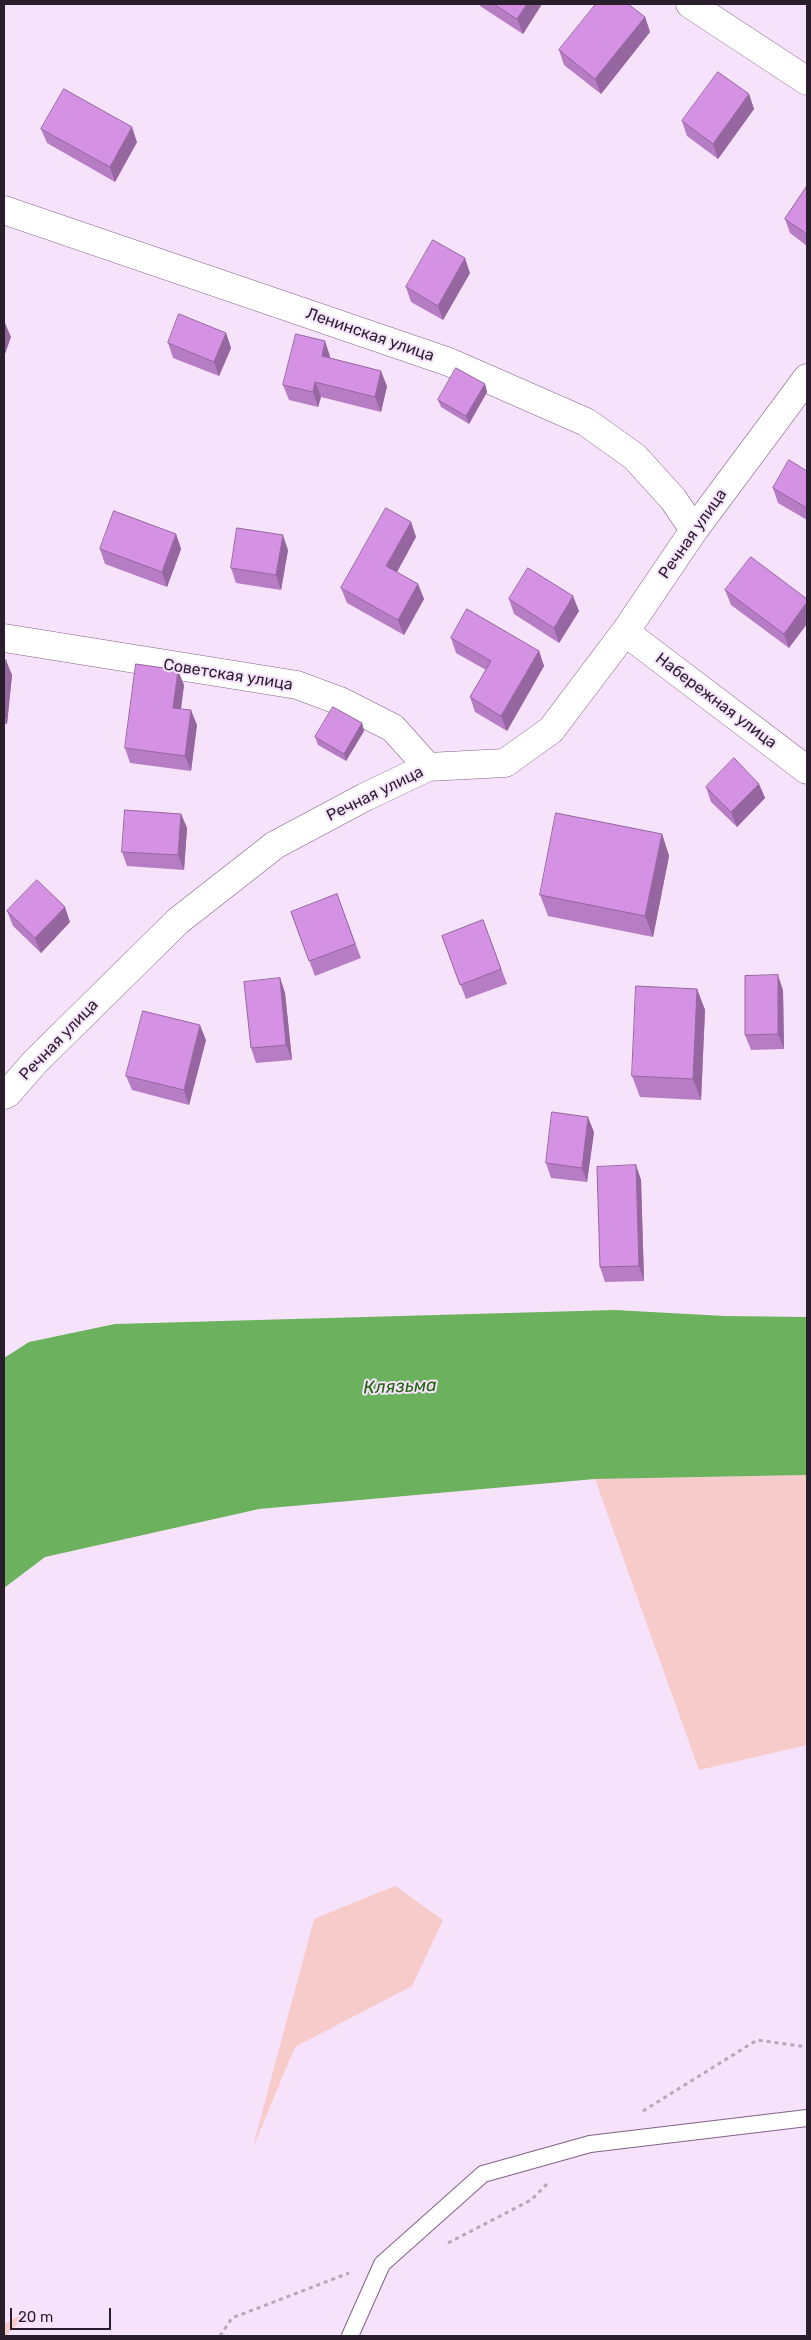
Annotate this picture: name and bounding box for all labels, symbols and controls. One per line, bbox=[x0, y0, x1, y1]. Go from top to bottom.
street label: Ленинская улица bbox=[303, 304, 437, 366]
street label: Речная улица bbox=[655, 485, 731, 583]
street label: Набережная улица bbox=[652, 649, 780, 753]
street label: Советская улица bbox=[162, 655, 294, 695]
street label: Речная улица bbox=[323, 762, 427, 826]
street label: Речная улица bbox=[16, 995, 102, 1085]
water label: Клязьма bbox=[363, 1375, 437, 1399]
scale bar bbox=[12, 2298, 114, 2330]
text: 20 m bbox=[18, 2308, 53, 2326]

